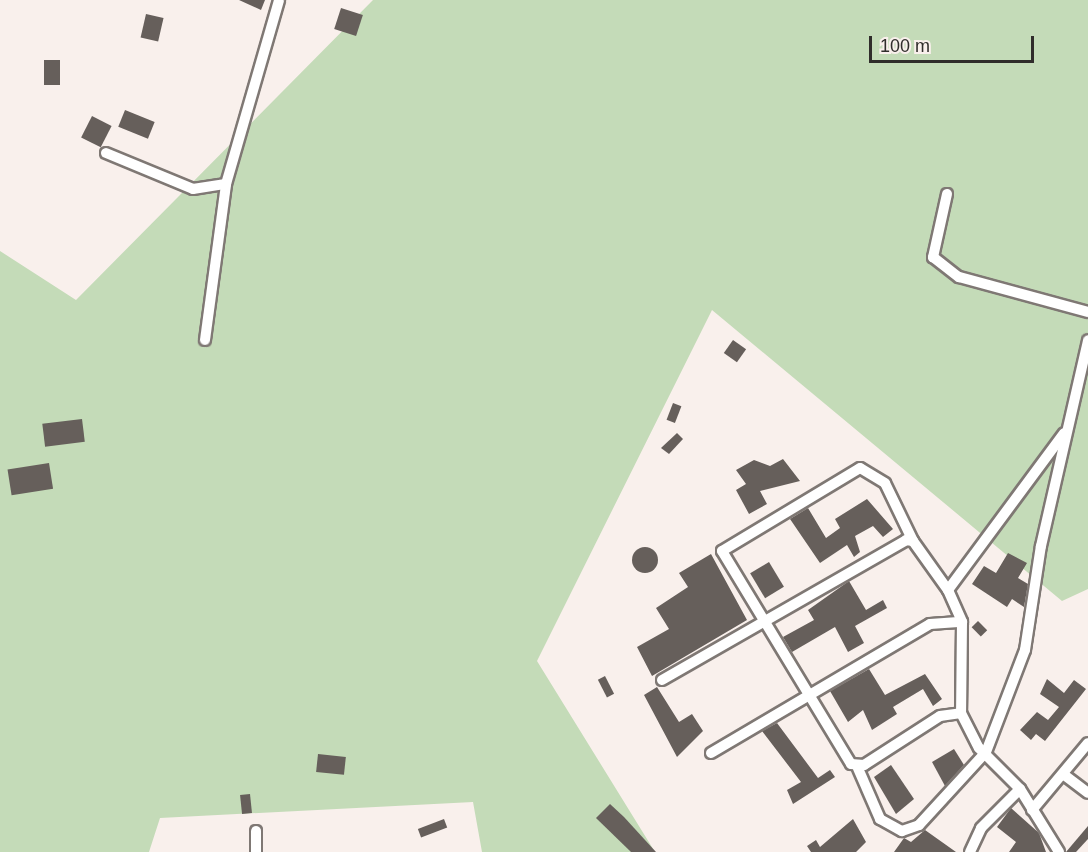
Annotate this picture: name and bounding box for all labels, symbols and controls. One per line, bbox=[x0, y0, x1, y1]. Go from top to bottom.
scale bar bbox=[872, 24, 1037, 62]
text: 100 m bbox=[880, 36, 930, 56]

